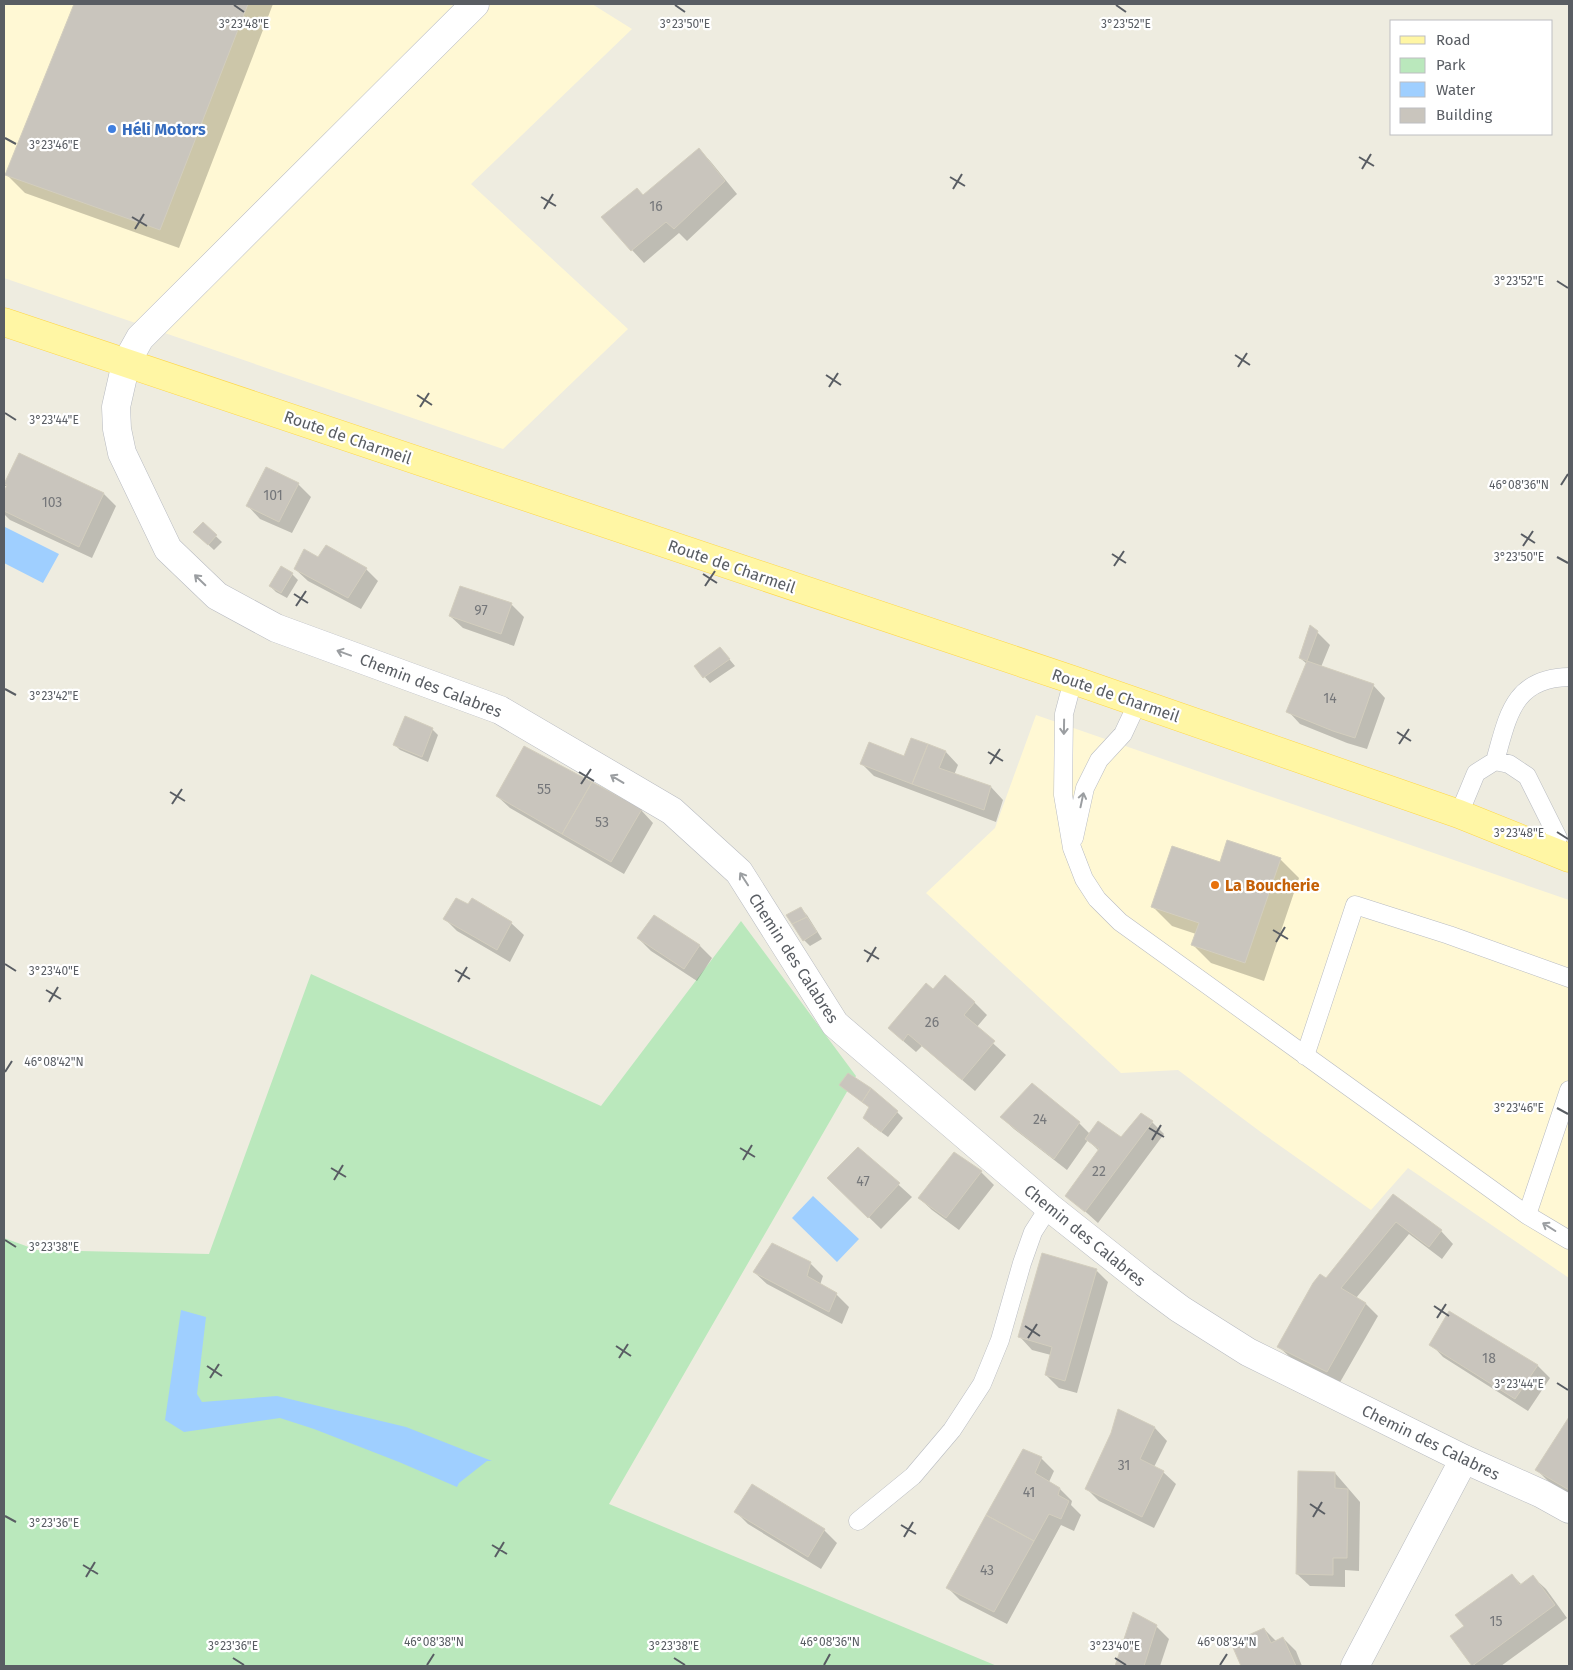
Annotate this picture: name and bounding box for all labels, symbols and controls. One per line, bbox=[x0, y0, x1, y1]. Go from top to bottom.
text: 3°23'48"E bbox=[219, 17, 269, 31]
text: 3°23'50"E bbox=[660, 17, 710, 31]
text: 3°23'52"E bbox=[1101, 17, 1151, 31]
legend bbox=[1390, 20, 1553, 135]
text: Road bbox=[1436, 31, 1471, 49]
text: Park bbox=[1436, 56, 1466, 74]
text: Water bbox=[1436, 81, 1475, 99]
text: Building bbox=[1436, 106, 1492, 124]
place label: Héli Motors bbox=[122, 120, 206, 139]
marker: Héli Motors bbox=[106, 123, 118, 135]
text: 3°23'46"E bbox=[29, 138, 79, 152]
house number: 16 bbox=[649, 198, 663, 215]
text: 3°23'52"E bbox=[1494, 274, 1544, 288]
street label: Route de Charmeil bbox=[281, 407, 414, 468]
text: 3°23'44"E bbox=[29, 413, 79, 427]
text: 46°08'36"N bbox=[1489, 478, 1549, 492]
house number: 101 bbox=[263, 487, 283, 504]
house number: 103 bbox=[42, 494, 62, 511]
street label: Route de Charmeil bbox=[665, 536, 798, 597]
text: 3°23'50"E bbox=[1494, 550, 1544, 564]
one-way arrow bbox=[194, 574, 207, 586]
house number: 97 bbox=[474, 602, 488, 619]
one-way arrow bbox=[337, 648, 352, 657]
street label: Chemin des Calabres bbox=[357, 650, 505, 721]
street label: Route de Charmeil bbox=[1049, 665, 1182, 726]
text: 3°23'42"E bbox=[29, 689, 79, 703]
house number: 14 bbox=[1323, 690, 1337, 707]
one-way arrow bbox=[1059, 718, 1069, 735]
one-way arrow bbox=[610, 774, 625, 784]
house number: 55 bbox=[537, 781, 551, 798]
one-way arrow bbox=[1078, 793, 1087, 809]
house number: 53 bbox=[595, 814, 609, 831]
text: 3°23'48"E bbox=[1494, 826, 1544, 840]
one-way arrow bbox=[738, 872, 749, 886]
place label: La Boucherie bbox=[1225, 876, 1320, 895]
marker: La Boucherie bbox=[1209, 879, 1221, 891]
street label: Chemin des Calabres bbox=[745, 890, 843, 1027]
text: 3°23'40"E bbox=[29, 964, 79, 978]
house number: 26 bbox=[925, 1014, 939, 1031]
text: 46°08'42"N bbox=[24, 1055, 84, 1069]
text: 3°23'46"E bbox=[1494, 1101, 1544, 1115]
house number: 24 bbox=[1033, 1111, 1048, 1128]
house number: 22 bbox=[1092, 1163, 1106, 1180]
house number: 47 bbox=[856, 1173, 870, 1190]
street label: Chemin des Calabres bbox=[1020, 1181, 1149, 1290]
one-way arrow bbox=[1542, 1222, 1556, 1232]
text: 3°23'38"E bbox=[29, 1240, 79, 1254]
house number: 18 bbox=[1482, 1350, 1496, 1367]
text: 3°23'44"E bbox=[1494, 1377, 1544, 1391]
street label: Chemin des Calabres bbox=[1359, 1401, 1503, 1484]
house number: 31 bbox=[1118, 1457, 1130, 1474]
house number: 41 bbox=[1023, 1484, 1035, 1501]
text: 3°23'36"E bbox=[29, 1516, 79, 1530]
house number: 43 bbox=[980, 1562, 994, 1579]
house number: 15 bbox=[1489, 1613, 1503, 1630]
text: 46°08'38"N bbox=[404, 1635, 464, 1649]
text: 46°08'36"N bbox=[800, 1635, 860, 1649]
text: 46°08'34"N bbox=[1197, 1635, 1257, 1649]
text: 3°23'36"E bbox=[208, 1639, 258, 1653]
text: 3°23'38"E bbox=[649, 1639, 699, 1653]
text: 3°23'40"E bbox=[1090, 1639, 1140, 1653]

